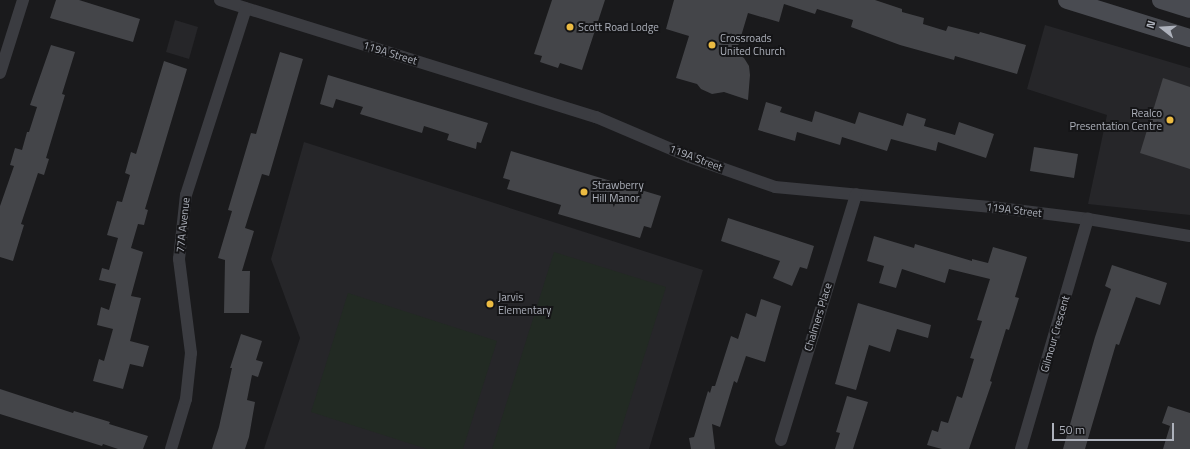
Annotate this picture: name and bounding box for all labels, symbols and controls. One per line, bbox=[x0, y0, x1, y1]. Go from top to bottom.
north arrow bbox=[1142, 8, 1182, 48]
text: N bbox=[1142, 19, 1159, 30]
place label: Scott Road Lodge bbox=[578, 20, 659, 34]
marker: Scott Road Lodge bbox=[565, 22, 575, 32]
place label: Crossroads United Church bbox=[720, 32, 785, 58]
street label: 119A Street bbox=[361, 39, 419, 67]
marker: Crossroads United Church bbox=[707, 40, 717, 50]
place label: Realco Presentation Centre bbox=[1069, 107, 1162, 133]
marker: Realco Presentation Centre bbox=[1165, 115, 1175, 125]
street label: 119A Street bbox=[668, 142, 724, 174]
place label: Strawberry Hill Manor bbox=[592, 179, 644, 205]
marker: Strawberry Hill Manor bbox=[579, 187, 589, 197]
street label: 77A Avenue bbox=[174, 197, 192, 253]
street label: 119A Street bbox=[985, 200, 1043, 220]
street label: Chalmers Place bbox=[801, 281, 835, 353]
place label: Jarvis Elementary bbox=[498, 291, 551, 317]
street label: Gilmour Crescent bbox=[1038, 294, 1072, 374]
marker: Jarvis Elementary bbox=[485, 299, 495, 309]
scale bar bbox=[1054, 415, 1176, 441]
text: 50 m bbox=[1059, 420, 1085, 439]

